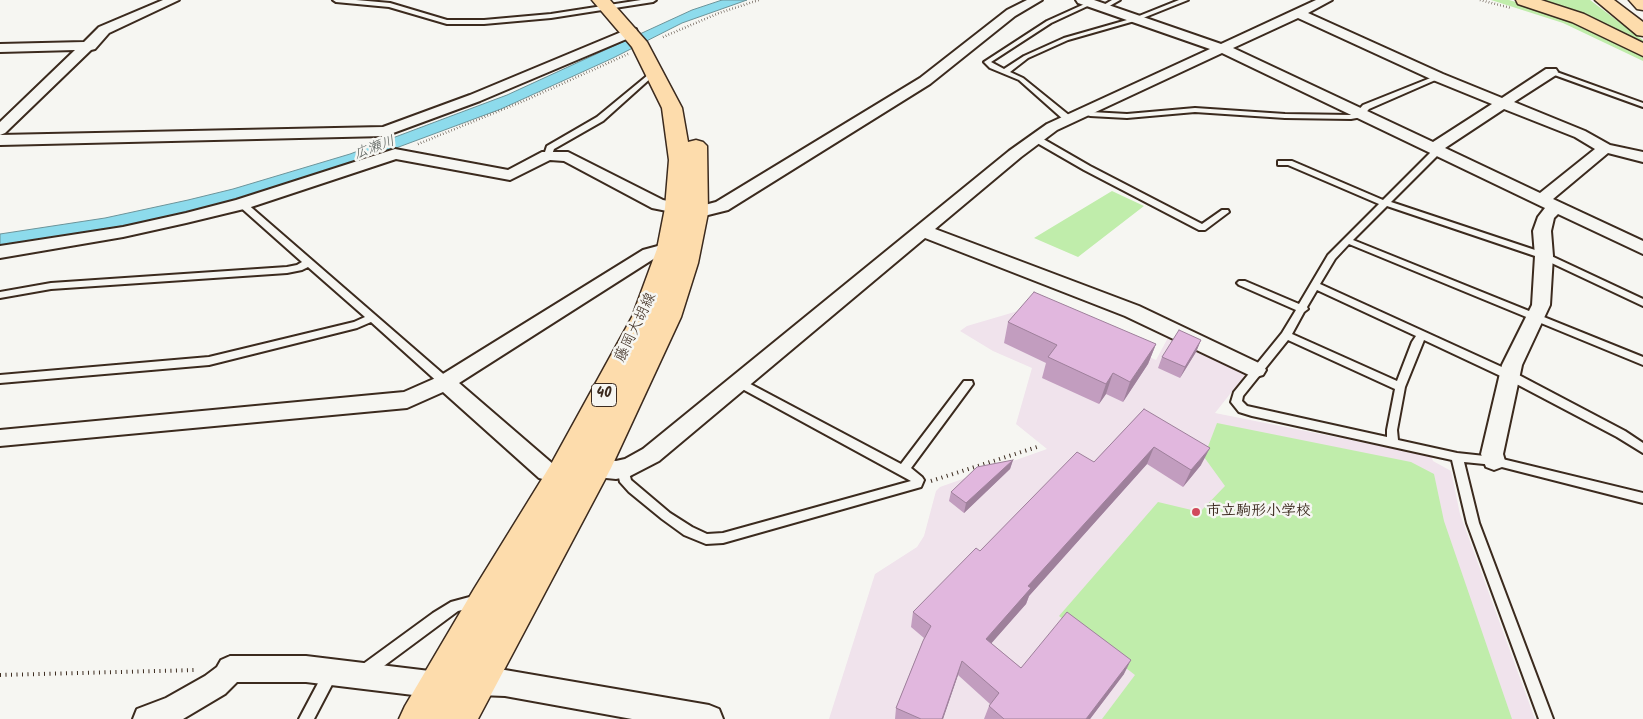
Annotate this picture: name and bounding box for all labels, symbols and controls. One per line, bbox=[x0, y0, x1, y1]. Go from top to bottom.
water label: 広瀬川 bbox=[352, 134, 398, 164]
street label: 藤岡大胡線 bbox=[612, 290, 662, 366]
road number: 40 bbox=[592, 384, 616, 406]
place label: 市立駒形小学校 bbox=[1206, 503, 1311, 521]
marker: 市立駒形小学校 bbox=[1190, 506, 1202, 518]

